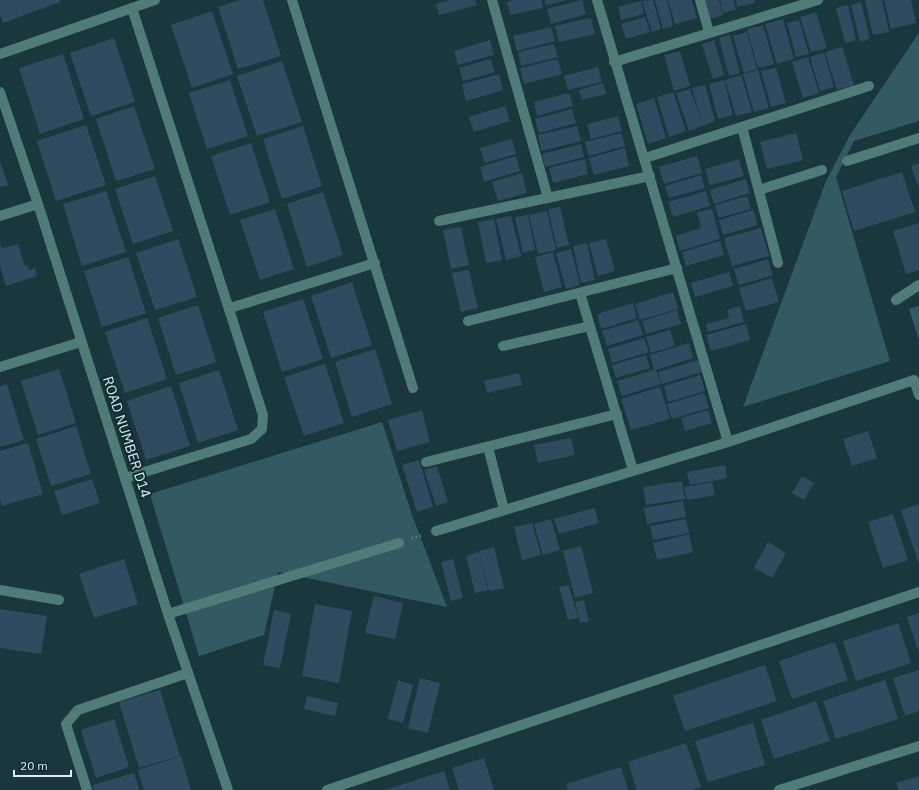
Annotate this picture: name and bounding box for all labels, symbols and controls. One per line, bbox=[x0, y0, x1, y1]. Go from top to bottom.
street label: ROAD NUMBER D14 bbox=[99, 374, 155, 500]
scale bar bbox=[14, 752, 71, 778]
text: 20 m bbox=[20, 758, 48, 773]

